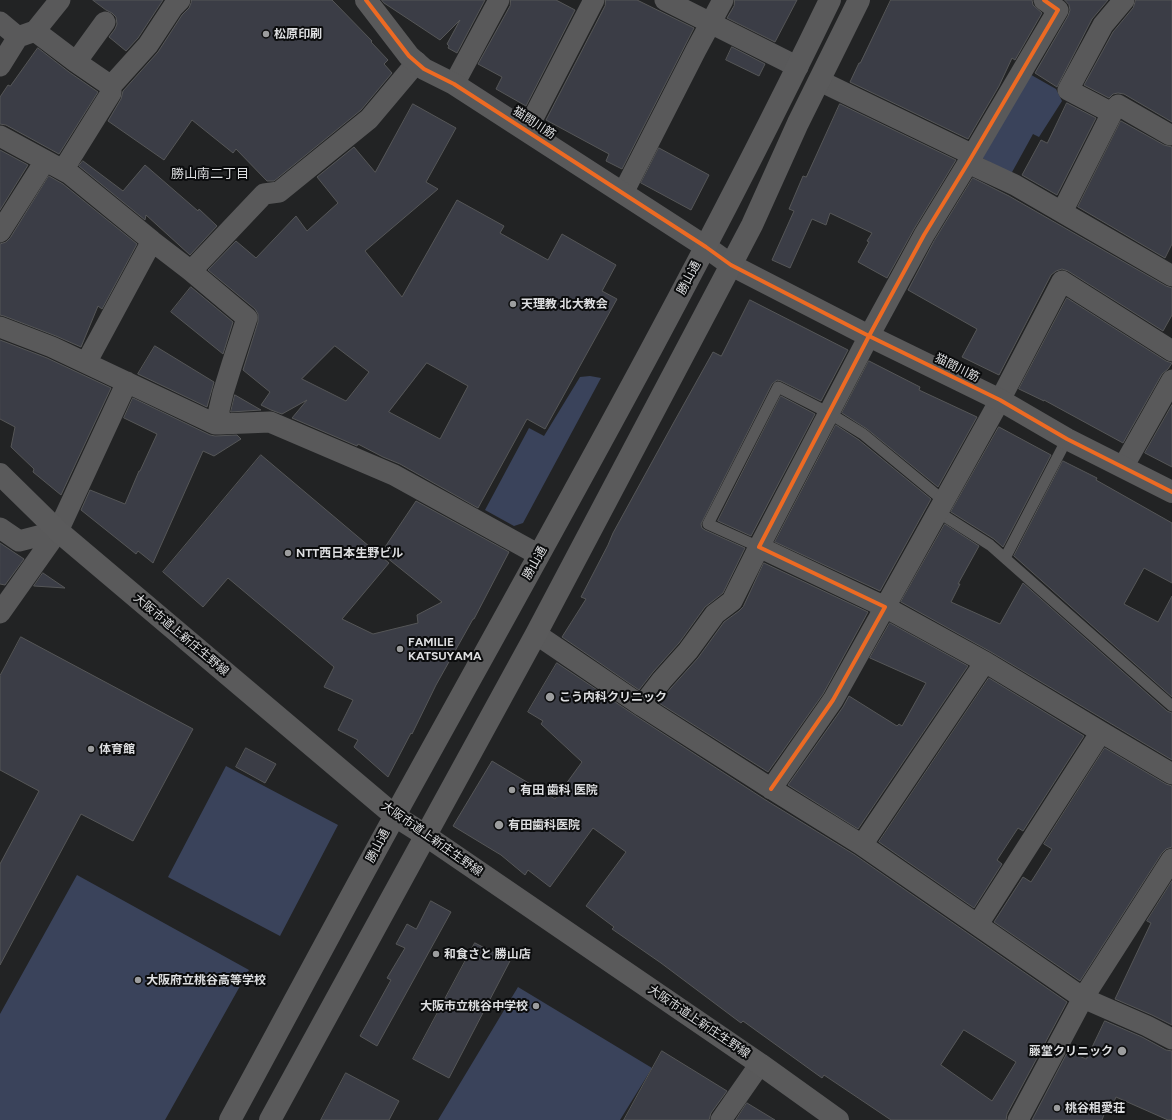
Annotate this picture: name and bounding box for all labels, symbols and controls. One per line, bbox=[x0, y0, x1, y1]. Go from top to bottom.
place label: 松原印刷 bbox=[274, 27, 322, 41]
marker: 松原印刷 bbox=[261, 29, 271, 39]
street label: 猫間川筋 bbox=[510, 104, 558, 142]
district label: 勝山南二丁目 bbox=[171, 166, 249, 182]
street label: 勝山通 bbox=[674, 259, 704, 297]
place label: 天理教 北大教会 bbox=[521, 297, 608, 311]
marker: 天理教 北大教会 bbox=[508, 299, 518, 309]
street label: 猫間川筋 bbox=[932, 351, 982, 385]
street label: 勝山通 bbox=[520, 544, 550, 582]
place label: NTT西日本生野ビル bbox=[296, 546, 403, 560]
marker: NTT西日本生野ビル bbox=[283, 548, 293, 558]
street label: 大阪市道上新庄生野線 bbox=[130, 591, 232, 679]
place label: FAMILIE KATSUYAMA bbox=[408, 635, 482, 663]
marker: FAMILIE KATSUYAMA bbox=[395, 644, 405, 654]
place label: こう内科クリニック bbox=[559, 690, 667, 704]
marker: こう内科クリニック bbox=[544, 691, 556, 703]
place label: 体育館 bbox=[99, 742, 135, 756]
marker: 体育館 bbox=[86, 744, 96, 754]
place label: 有田 歯科 医院 bbox=[520, 783, 598, 797]
marker: 有田 歯科 医院 bbox=[507, 785, 517, 795]
street label: 大阪市道上新庄生野線 bbox=[379, 799, 485, 879]
place label: 有田歯科医院 bbox=[508, 818, 580, 832]
marker: 有田歯科医院 bbox=[493, 819, 505, 831]
street label: 勝山通 bbox=[363, 827, 393, 865]
place label: 和食さと 勝山店 bbox=[444, 947, 531, 961]
marker: 和食さと 勝山店 bbox=[431, 949, 441, 959]
place label: 大阪府立桃谷高等学校 bbox=[146, 973, 266, 987]
marker: 大阪府立桃谷高等学校 bbox=[133, 975, 143, 985]
street label: 大阪市道上新庄生野線 bbox=[645, 982, 753, 1062]
place label: 大阪市立桃谷中学校 bbox=[420, 999, 528, 1013]
marker: 大阪市立桃谷中学校 bbox=[531, 1001, 541, 1011]
place label: 藤堂クリニック bbox=[1029, 1044, 1113, 1058]
marker: 藤堂クリニック bbox=[1116, 1045, 1128, 1057]
place label: 桃谷相愛荘 bbox=[1065, 1101, 1125, 1115]
marker: 桃谷相愛荘 bbox=[1052, 1103, 1062, 1113]

